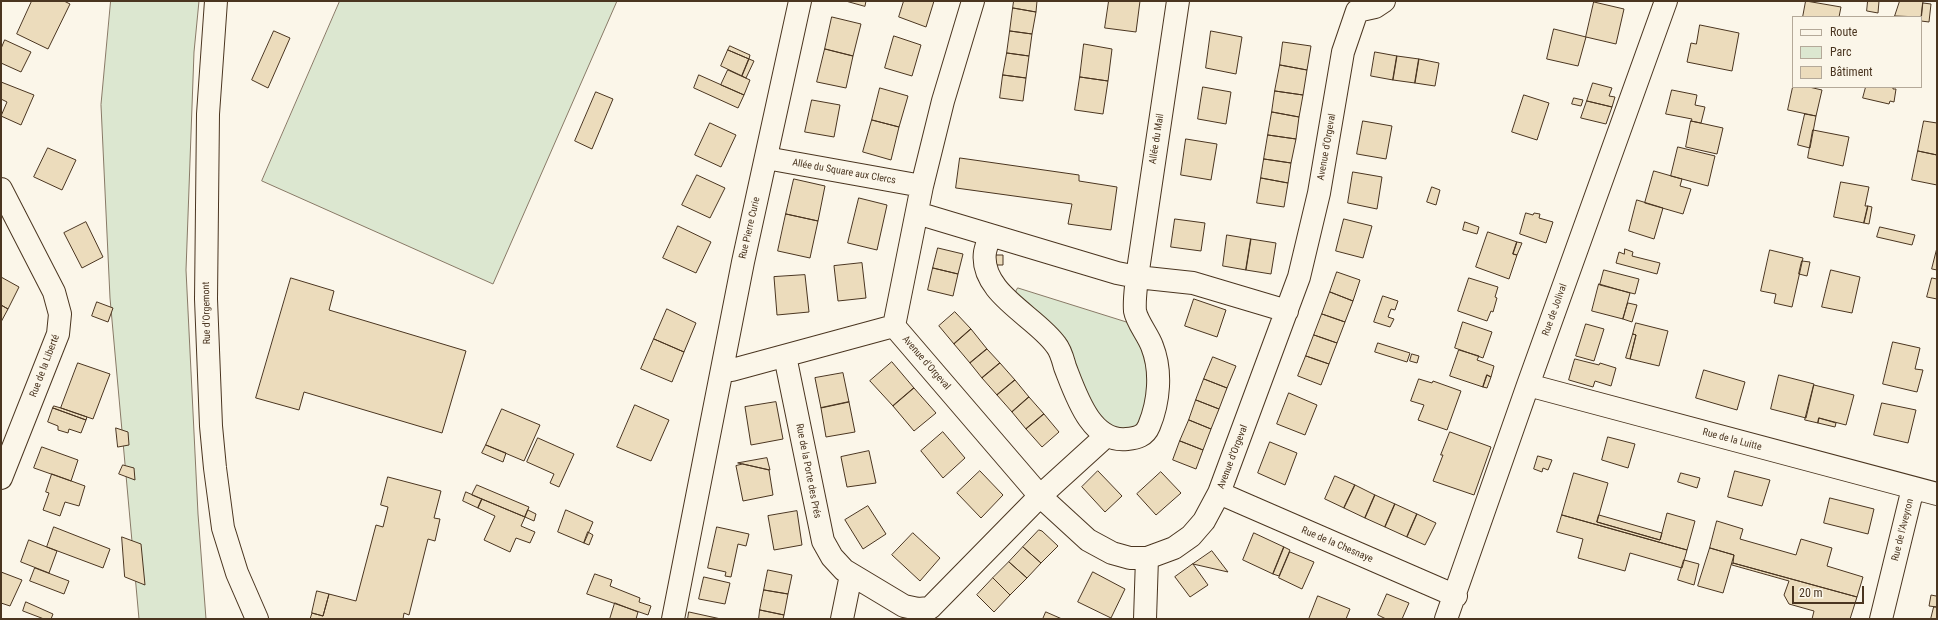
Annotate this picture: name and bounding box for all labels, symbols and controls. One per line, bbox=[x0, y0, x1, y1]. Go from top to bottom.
legend bbox=[1792, 16, 1922, 88]
text: Route bbox=[1830, 25, 1857, 39]
text: Parc bbox=[1830, 45, 1851, 59]
text: Bâtiment bbox=[1830, 65, 1873, 79]
street label: Allée du Mail bbox=[1147, 113, 1167, 165]
street label: Avenue d'Orgeval bbox=[1315, 113, 1339, 181]
street label: Allée du Square aux Clercs bbox=[791, 157, 897, 187]
street label: Rue Pierre Curie bbox=[737, 196, 763, 260]
street label: Rue d'Orgemont bbox=[200, 282, 214, 344]
street label: Rue de Jolival bbox=[1540, 282, 1570, 338]
street label: Rue de la Liberté bbox=[28, 333, 62, 399]
street label: Avenue d'Orgeval bbox=[899, 334, 953, 392]
street label: Rue de la Porte des Prés bbox=[793, 423, 823, 519]
street label: Avenue d'Orgeval bbox=[1215, 423, 1251, 491]
street label: Rue de la Luitte bbox=[1701, 426, 1763, 454]
street label: Rue de l'Aveyron bbox=[1889, 498, 1917, 562]
street label: Rue de la Chesnaye bbox=[1299, 525, 1375, 565]
scale bar bbox=[1794, 578, 1866, 604]
text: 20 m bbox=[1799, 586, 1823, 600]

